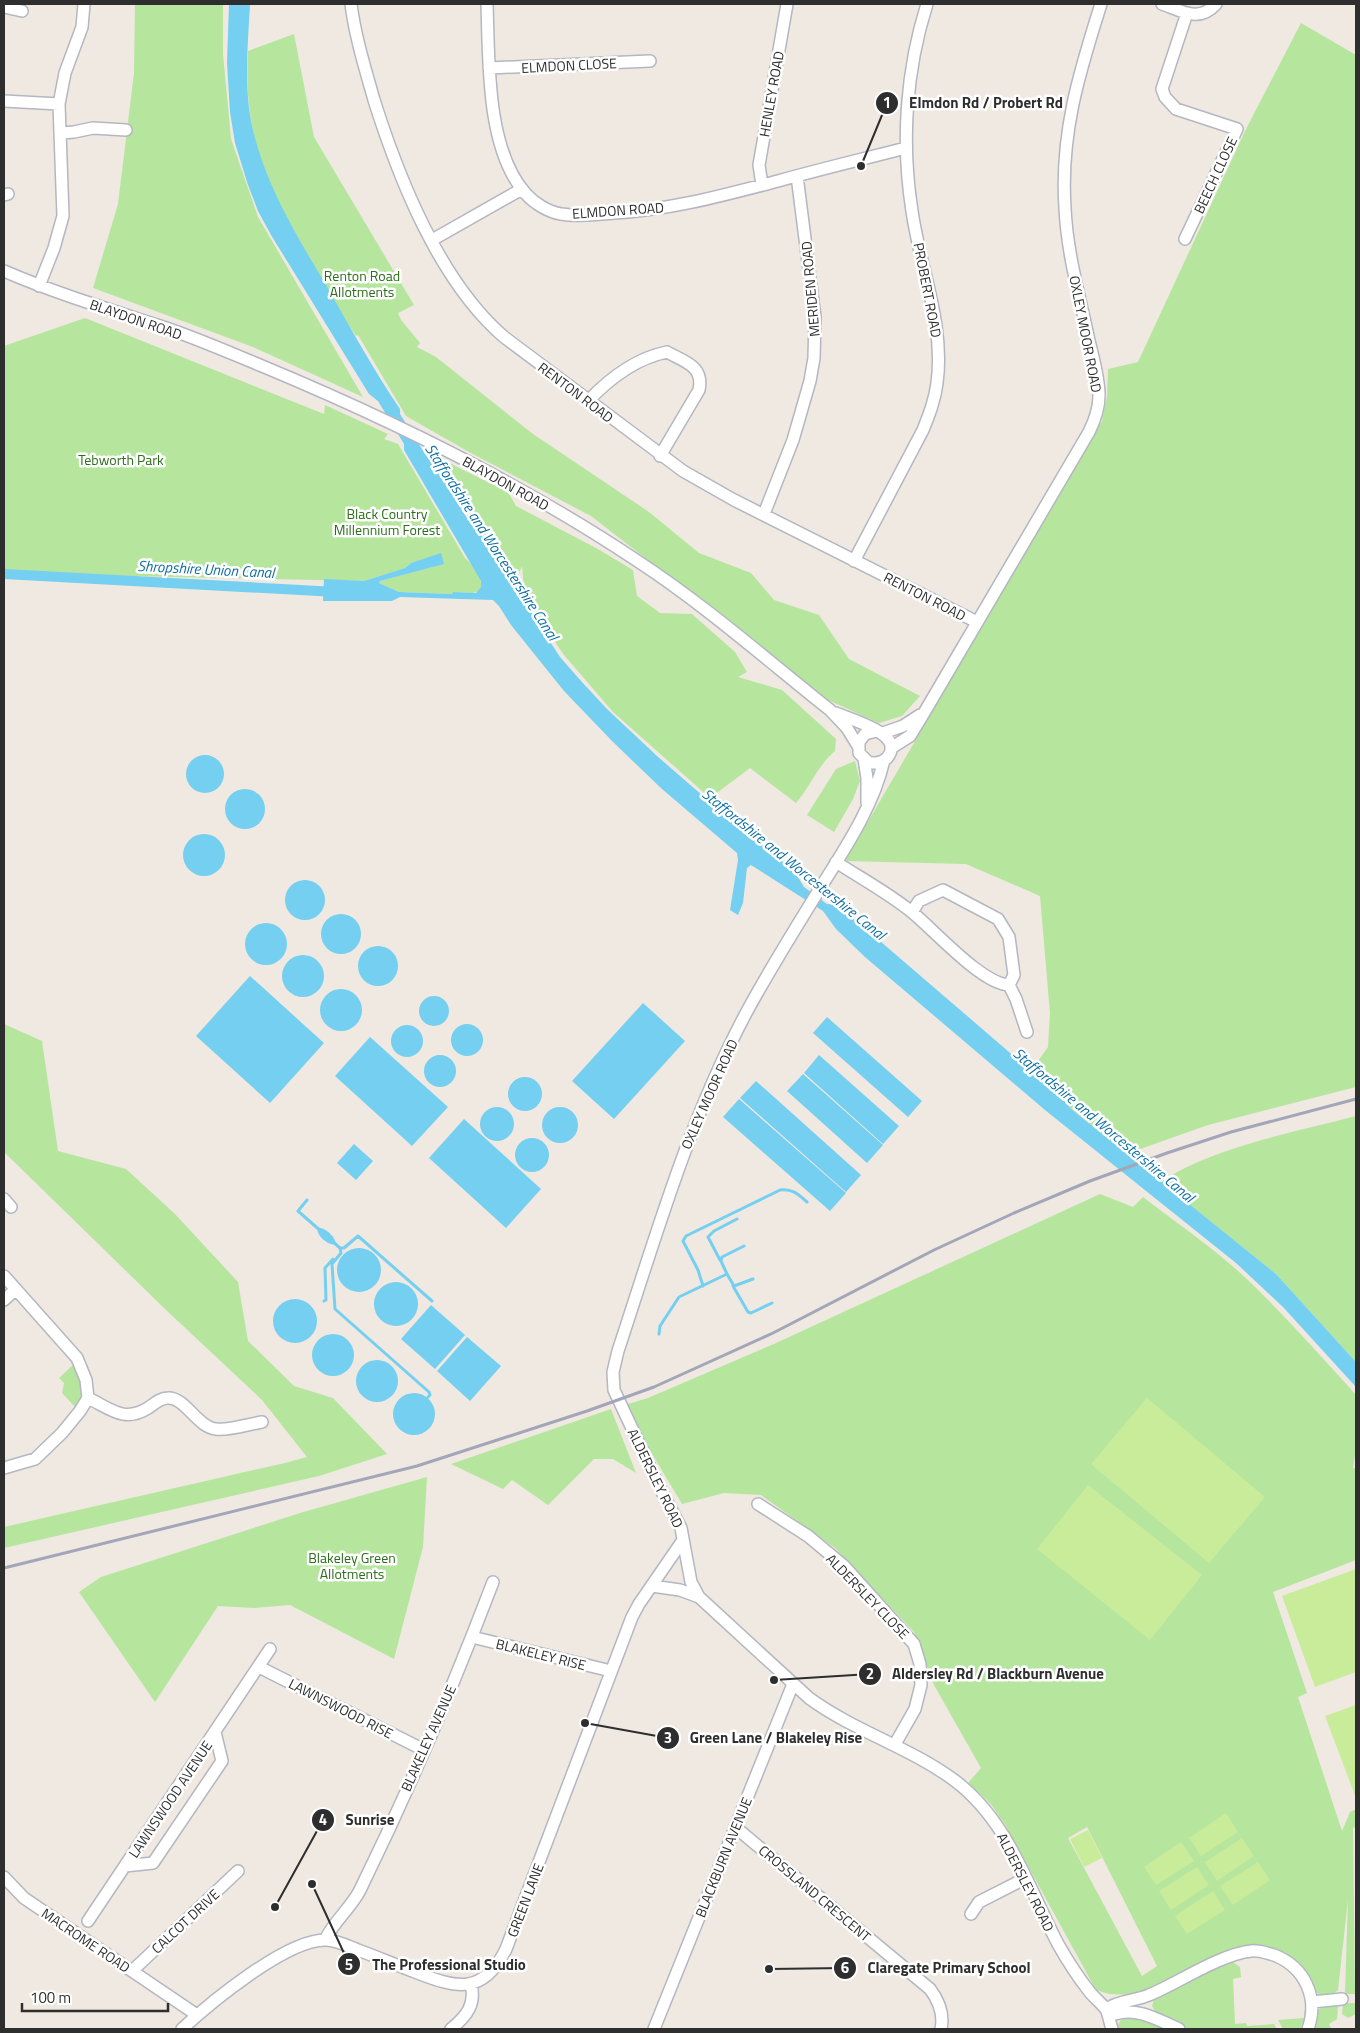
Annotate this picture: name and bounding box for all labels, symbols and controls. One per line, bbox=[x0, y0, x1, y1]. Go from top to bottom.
street label: HENLEY ROAD bbox=[753, 49, 789, 139]
street label: ELMDON CLOSE bbox=[521, 52, 618, 78]
callout: Elmdon Rd / Probert Rd bbox=[874, 88, 1073, 118]
text: 1 bbox=[883, 91, 891, 114]
text: Elmdon Rd / Probert Rd bbox=[909, 91, 1063, 114]
street label: BEECH CLOSE bbox=[1188, 133, 1242, 217]
street label: ELMDON ROAD bbox=[571, 196, 665, 224]
street label: MERIDEN ROAD bbox=[795, 240, 825, 338]
street label: PROBERT ROAD bbox=[908, 241, 948, 339]
park label: Renton Road Allotments bbox=[324, 265, 400, 302]
street label: OXLEY MOOR ROAD bbox=[1064, 274, 1108, 394]
street label: BLAYDON ROAD bbox=[87, 293, 185, 345]
street label: RENTON ROAD bbox=[534, 357, 618, 427]
water label: Staffordshire and Worcestershire Canal bbox=[420, 439, 565, 646]
park label: Tebworth Park bbox=[78, 449, 164, 470]
street label: BLAYDON ROAD bbox=[459, 450, 553, 516]
park label: Black Country Millennium Forest bbox=[334, 503, 440, 540]
water label: Shropshire Union Canal bbox=[137, 554, 277, 584]
street label: RENTON ROAD bbox=[880, 566, 970, 626]
water label: Staffordshire and Worcestershire Canal bbox=[697, 783, 892, 947]
street label: OXLEY MOOR ROAD bbox=[675, 1035, 743, 1153]
water label: Staffordshire and Worcestershire Canal bbox=[1008, 1042, 1201, 1209]
street label: ALDERSLEY ROAD bbox=[623, 1425, 689, 1531]
park label: Blakeley Green Allotments bbox=[308, 1547, 396, 1584]
street label: ALDERSLEY CLOSE bbox=[822, 1549, 915, 1644]
street label: BLAKELEY RISE bbox=[494, 1633, 588, 1675]
callout: Aldersley Rd / Blackburn Avenue bbox=[857, 1659, 1114, 1689]
text: 2 bbox=[866, 1662, 874, 1685]
text: Aldersley Rd / Blackburn Avenue bbox=[892, 1662, 1104, 1685]
street label: LAWNSWOOD RISE bbox=[285, 1673, 397, 1743]
street label: BLAKELEY AVENUE bbox=[395, 1681, 461, 1795]
callout: Green Lane / Blakeley Rise bbox=[655, 1723, 873, 1753]
text: 3 bbox=[664, 1726, 672, 1749]
text: Green Lane / Blakeley Rise bbox=[690, 1726, 862, 1749]
street label: LAWNSWOOD AVENUE bbox=[123, 1736, 217, 1862]
street label: BLACKBURN AVENUE bbox=[689, 1794, 757, 1920]
callout: Sunrise bbox=[310, 1805, 404, 1835]
text: 4 bbox=[319, 1808, 327, 1831]
text: Sunrise bbox=[346, 1808, 395, 1831]
street label: ALDERSLEY ROAD bbox=[992, 1829, 1060, 1935]
street label: CROSSLAND CRESCENT bbox=[754, 1840, 876, 1947]
street label: GREEN LANE bbox=[501, 1860, 549, 1940]
street label: CALCOT DRIVE bbox=[146, 1884, 224, 1958]
street label: MACROME ROAD bbox=[37, 1902, 135, 1978]
callout: The Professional Studio bbox=[337, 1949, 535, 1979]
text: 5 bbox=[345, 1953, 353, 1976]
text: The Professional Studio bbox=[372, 1953, 526, 1976]
callout: Claregate Primary School bbox=[833, 1953, 1041, 1983]
text: 6 bbox=[841, 1956, 849, 1979]
text: Claregate Primary School bbox=[867, 1956, 1031, 1979]
scale bar bbox=[22, 1980, 169, 2012]
text: 100 m bbox=[30, 1986, 71, 2009]

